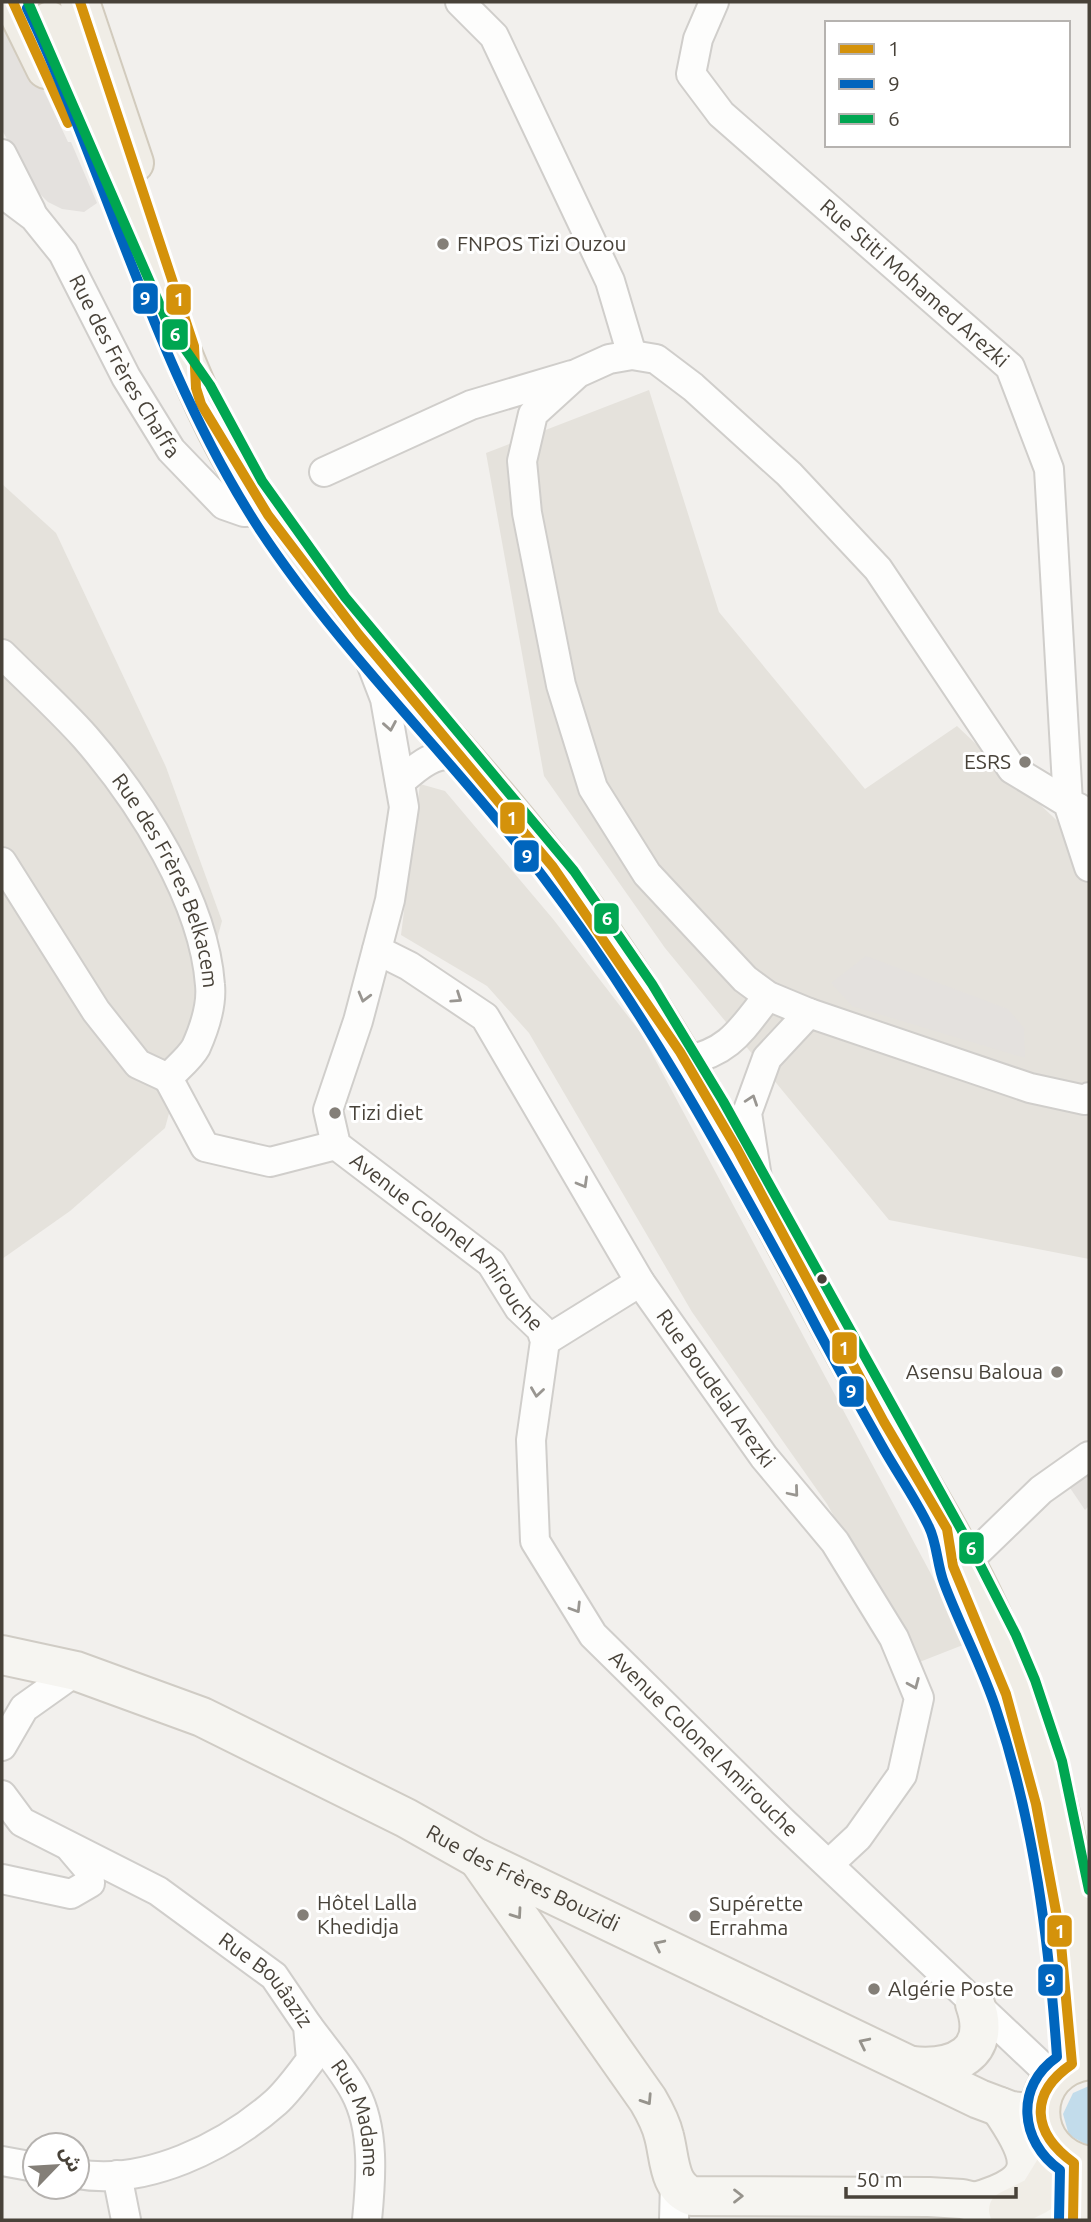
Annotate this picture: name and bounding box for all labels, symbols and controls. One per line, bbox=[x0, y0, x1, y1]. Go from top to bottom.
legend bbox=[825, 21, 1070, 147]
text: 1 bbox=[888, 36, 900, 60]
text: 9 bbox=[888, 71, 900, 95]
text: 6 bbox=[888, 106, 900, 130]
street label: Rue Stiti Mohamed Arezki bbox=[816, 194, 1014, 372]
place label: FNPOS Tizi Ouzou bbox=[457, 231, 627, 255]
marker: FNPOS Tizi Ouzou bbox=[435, 236, 451, 252]
street label: Rue des Frères Chaffa bbox=[65, 270, 185, 462]
line badge: 9 bbox=[132, 282, 159, 315]
line badge: 1 bbox=[165, 283, 192, 316]
text: 9 bbox=[140, 287, 150, 309]
text: 1 bbox=[174, 288, 184, 310]
line badge: 6 bbox=[161, 318, 189, 351]
text: 6 bbox=[170, 323, 180, 345]
one-way arrow bbox=[382, 720, 397, 732]
place label: ESRS bbox=[964, 749, 1011, 773]
marker: ESRS bbox=[1017, 754, 1033, 770]
street label: Rue des Frères Belkacem bbox=[108, 768, 223, 989]
line badge: 1 bbox=[499, 801, 526, 835]
text: 1 bbox=[507, 807, 517, 829]
line badge: 9 bbox=[513, 839, 540, 873]
text: 9 bbox=[522, 845, 532, 867]
line badge: 6 bbox=[593, 902, 620, 935]
text: 6 bbox=[602, 907, 612, 929]
one-way arrow bbox=[449, 989, 462, 1002]
one-way arrow bbox=[358, 991, 373, 1003]
one-way arrow bbox=[744, 1095, 758, 1107]
place label: Tizi diet bbox=[349, 1100, 423, 1124]
marker: Tizi diet bbox=[327, 1105, 343, 1121]
street label: Avenue Colonel Amirouche bbox=[346, 1147, 548, 1335]
one-way arrow bbox=[575, 1176, 588, 1189]
unlabelled marker bbox=[815, 1272, 829, 1286]
street label: Rue Boudelal Arezki bbox=[652, 1304, 781, 1472]
line badge: 1 bbox=[831, 1331, 858, 1365]
text: 1 bbox=[839, 1337, 849, 1359]
place label: Asensu Baloua bbox=[906, 1359, 1043, 1383]
marker: Asensu Baloua bbox=[1049, 1364, 1065, 1380]
line badge: 9 bbox=[838, 1375, 865, 1408]
text: 9 bbox=[846, 1380, 856, 1402]
one-way arrow bbox=[530, 1386, 545, 1398]
one-way arrow bbox=[786, 1484, 798, 1497]
line badge: 6 bbox=[958, 1531, 985, 1565]
text: 6 bbox=[966, 1537, 976, 1559]
one-way arrow bbox=[567, 1600, 580, 1613]
street label: Avenue Colonel Amirouche bbox=[605, 1645, 804, 1841]
one-way arrow bbox=[905, 1677, 919, 1689]
street label: Rue des Frères Bouzidi bbox=[422, 1819, 624, 1936]
place label: Hôtel Lalla Khedidja bbox=[317, 1890, 417, 1938]
place label: Supérette Errahma bbox=[709, 1891, 803, 1939]
one-way arrow bbox=[509, 1906, 521, 1919]
marker: Hôtel Lalla Khedidja bbox=[295, 1907, 311, 1923]
marker: Supérette Errahma bbox=[687, 1908, 703, 1924]
line badge: 1 bbox=[1046, 1914, 1073, 1948]
text: 1 bbox=[1055, 1920, 1065, 1942]
street label: Rue Bouâaziz bbox=[215, 1927, 318, 2032]
one-way arrow bbox=[654, 1939, 666, 1953]
line badge: 9 bbox=[1037, 1963, 1064, 1997]
text: 9 bbox=[1045, 1969, 1055, 1991]
place label: Algérie Poste bbox=[888, 1976, 1014, 2000]
marker: Algérie Poste bbox=[866, 1981, 882, 1997]
one-way arrow bbox=[859, 2037, 871, 2051]
street label: Rue Madame bbox=[327, 2054, 383, 2177]
one-way arrow bbox=[639, 2092, 651, 2105]
north arrow bbox=[21, 2131, 91, 2201]
text: ش bbox=[56, 2142, 87, 2175]
scale bar bbox=[846, 2156, 1016, 2200]
text: 50 m bbox=[856, 2167, 903, 2191]
one-way arrow bbox=[734, 2188, 744, 2204]

